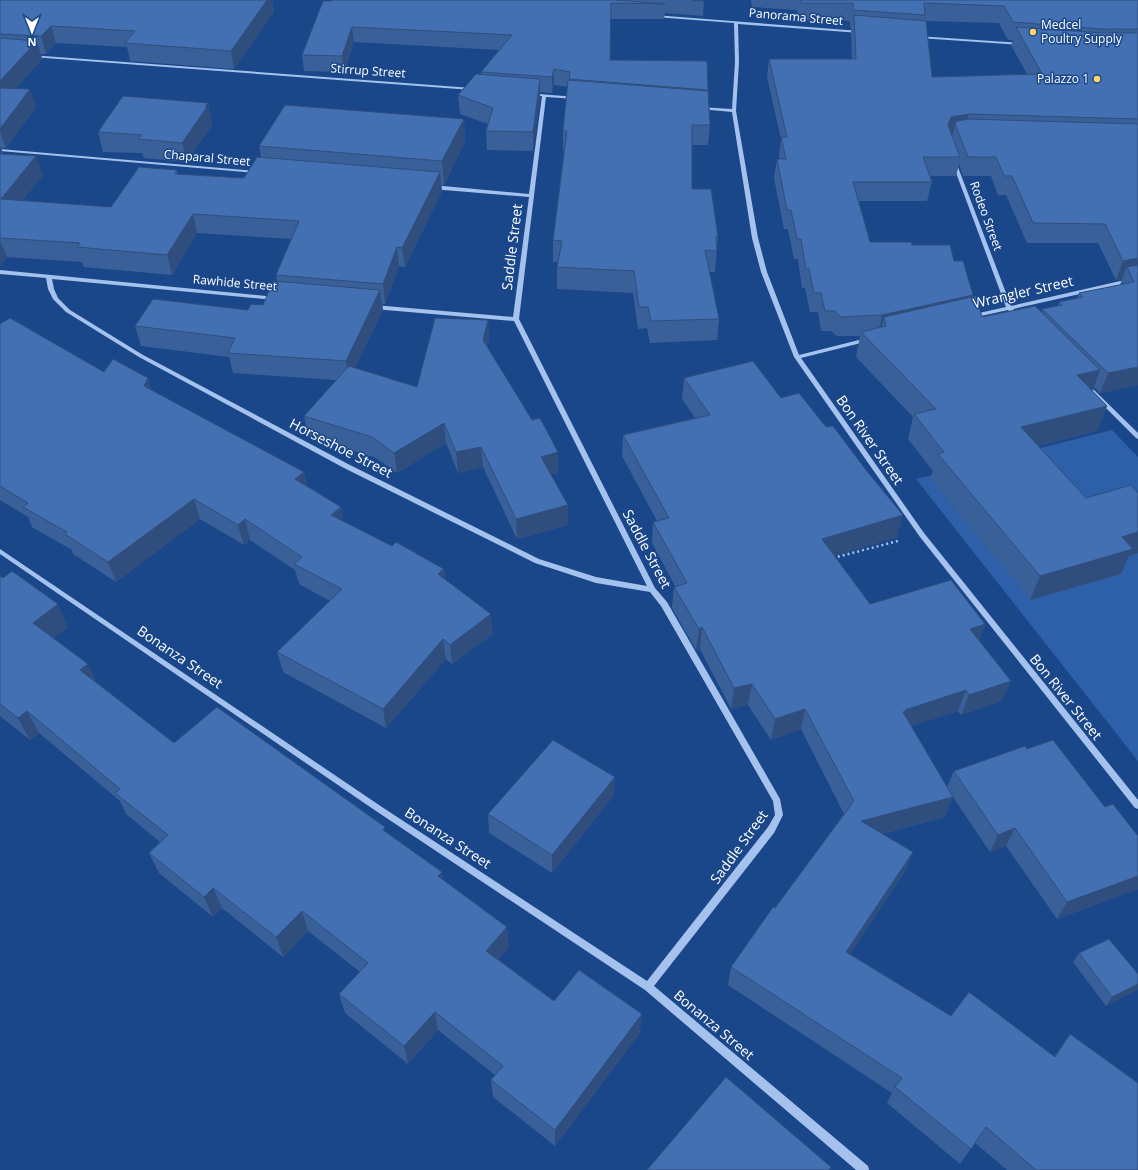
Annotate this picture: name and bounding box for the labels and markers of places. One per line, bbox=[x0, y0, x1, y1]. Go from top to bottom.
place label: Medcel Poultry Supply bbox=[1041, 16, 1123, 47]
marker: Medcel Poultry Supply bbox=[1028, 27, 1038, 37]
place label: Palazzo 1 bbox=[1037, 70, 1089, 87]
marker: Palazzo 1 bbox=[1092, 74, 1102, 84]

